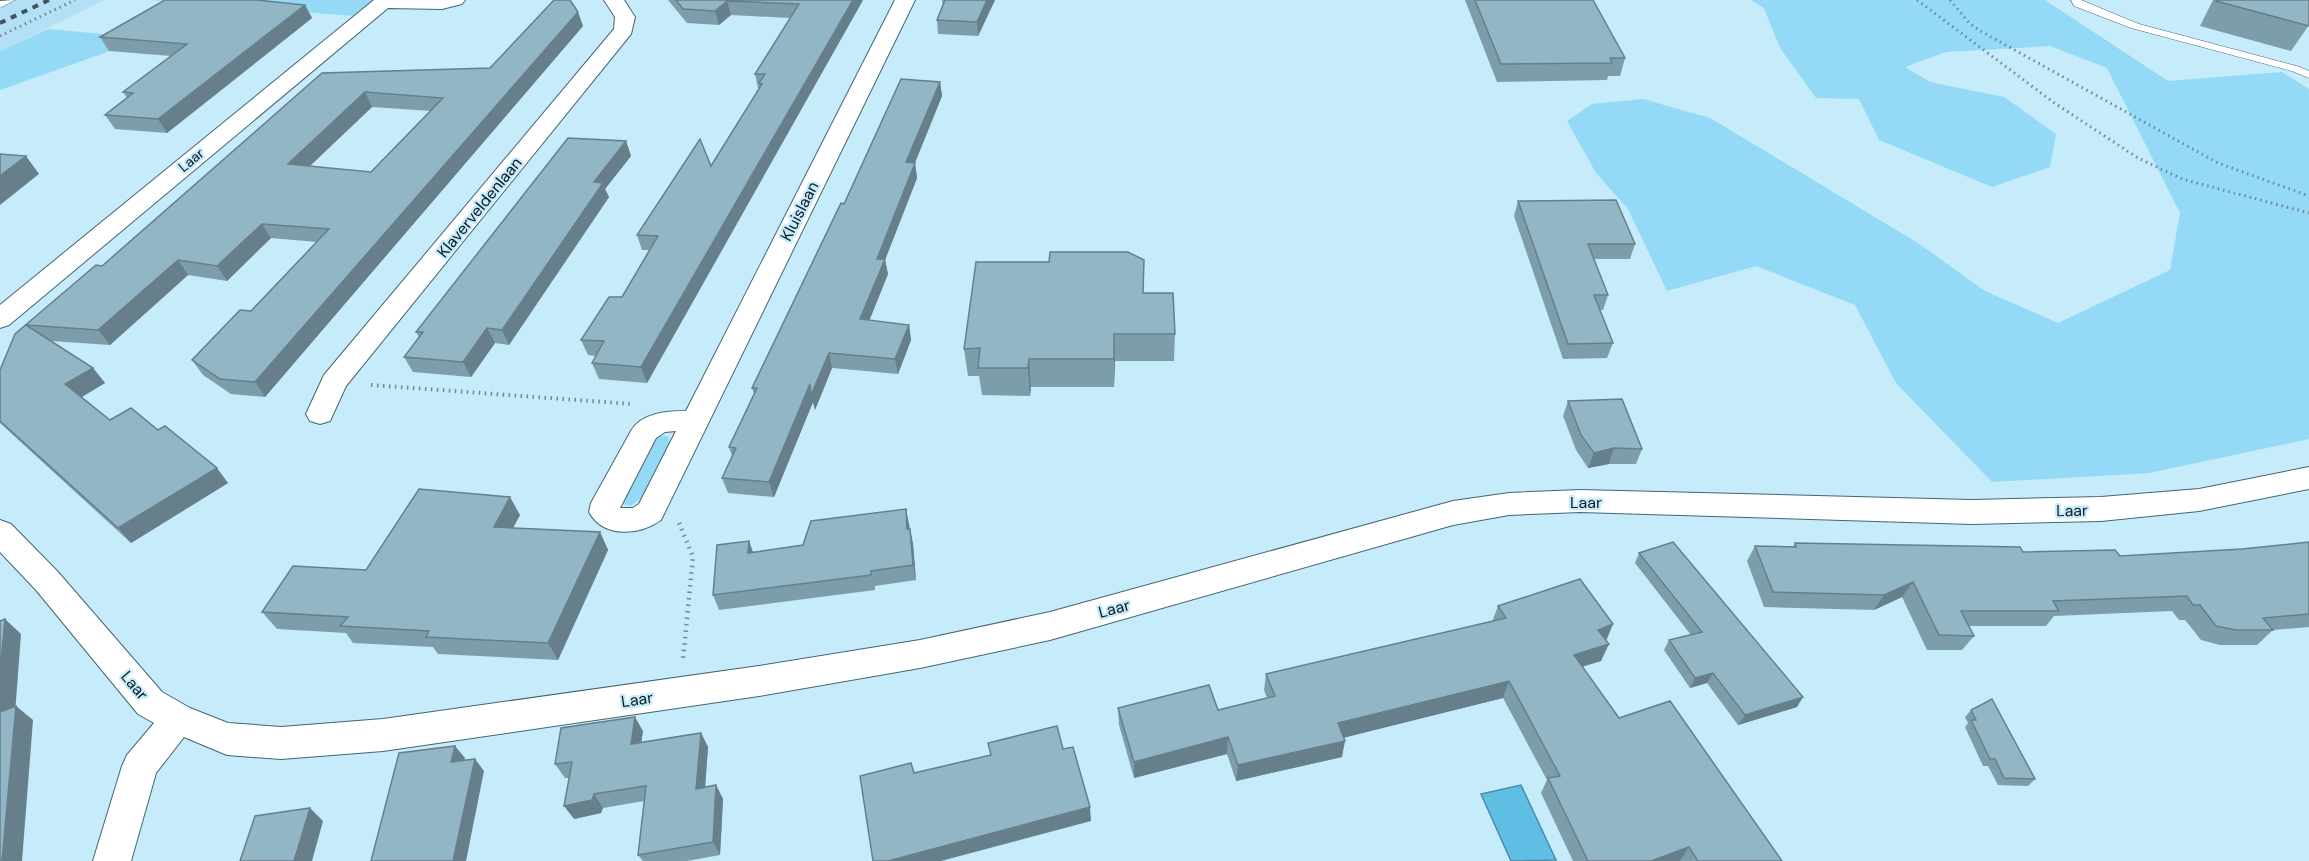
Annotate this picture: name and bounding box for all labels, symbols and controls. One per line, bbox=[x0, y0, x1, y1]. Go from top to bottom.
street label: Laar bbox=[175, 144, 207, 176]
street label: Klaverveldenlaan bbox=[432, 153, 526, 262]
street label: Kluislaan bbox=[776, 178, 823, 245]
street label: Laar bbox=[1570, 492, 1602, 513]
street label: Laar bbox=[2056, 500, 2088, 521]
street label: Laar bbox=[1096, 594, 1132, 623]
street label: Laar bbox=[116, 666, 153, 704]
street label: Laar bbox=[620, 687, 654, 712]

